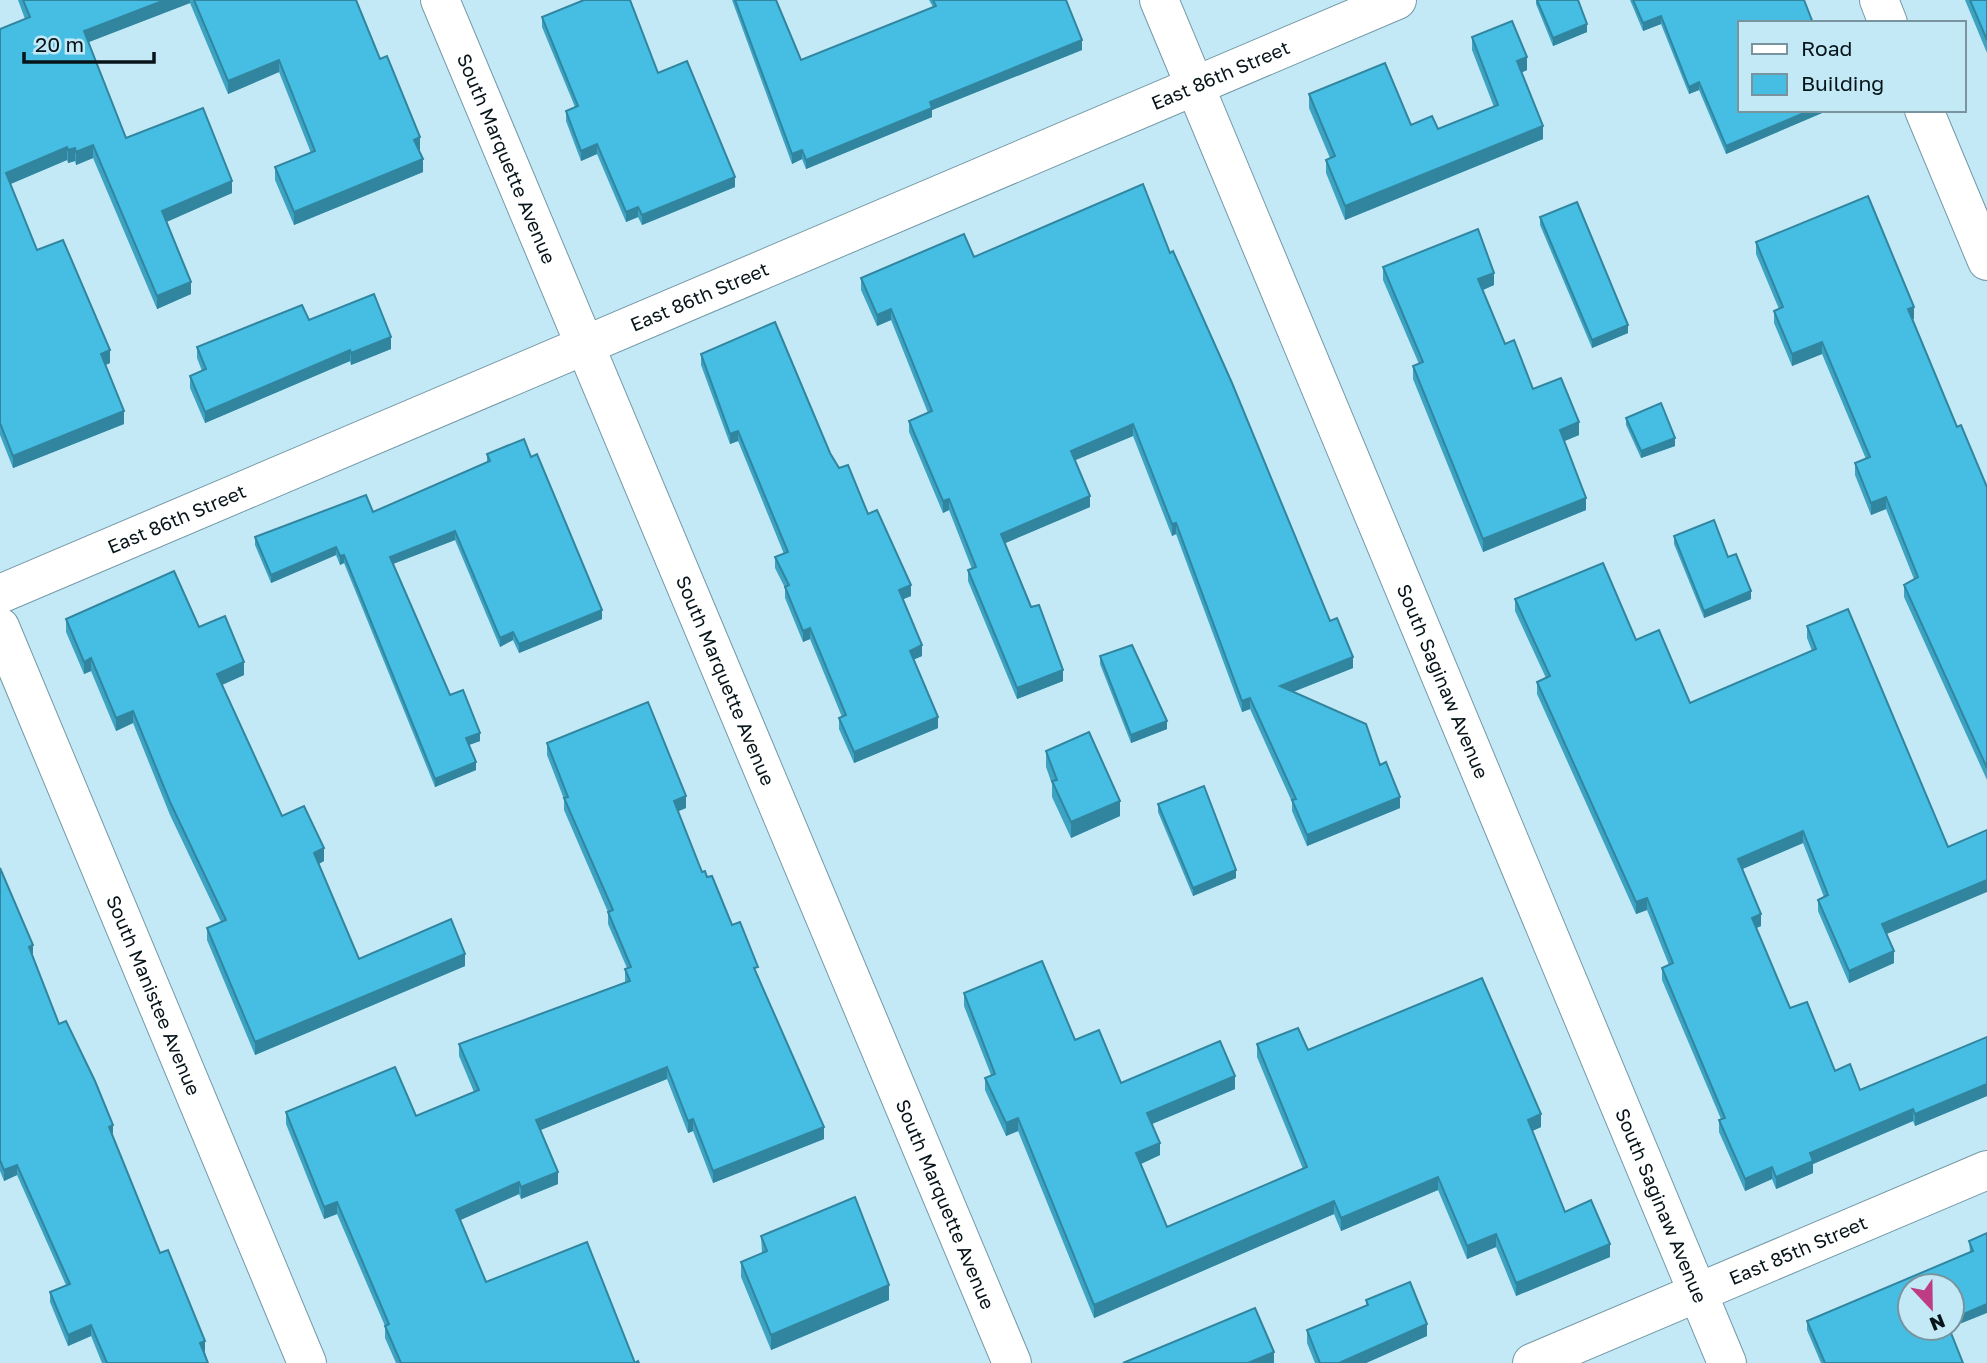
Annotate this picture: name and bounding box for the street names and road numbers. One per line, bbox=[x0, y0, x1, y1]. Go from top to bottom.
street label: East 86th Street bbox=[1147, 35, 1293, 114]
street label: South Marquette Avenue bbox=[453, 50, 561, 267]
street label: East 86th Street bbox=[627, 257, 772, 336]
street label: East 86th Street bbox=[104, 479, 249, 558]
street label: South Marquette Avenue bbox=[672, 572, 780, 789]
street label: South Saginaw Avenue bbox=[1393, 580, 1494, 782]
street label: South Manistee Avenue bbox=[102, 892, 206, 1099]
street label: South Marquette Avenue bbox=[892, 1096, 1000, 1313]
street label: South Saginaw Avenue bbox=[1611, 1105, 1713, 1306]
street label: East 85th Street bbox=[1725, 1210, 1870, 1289]

